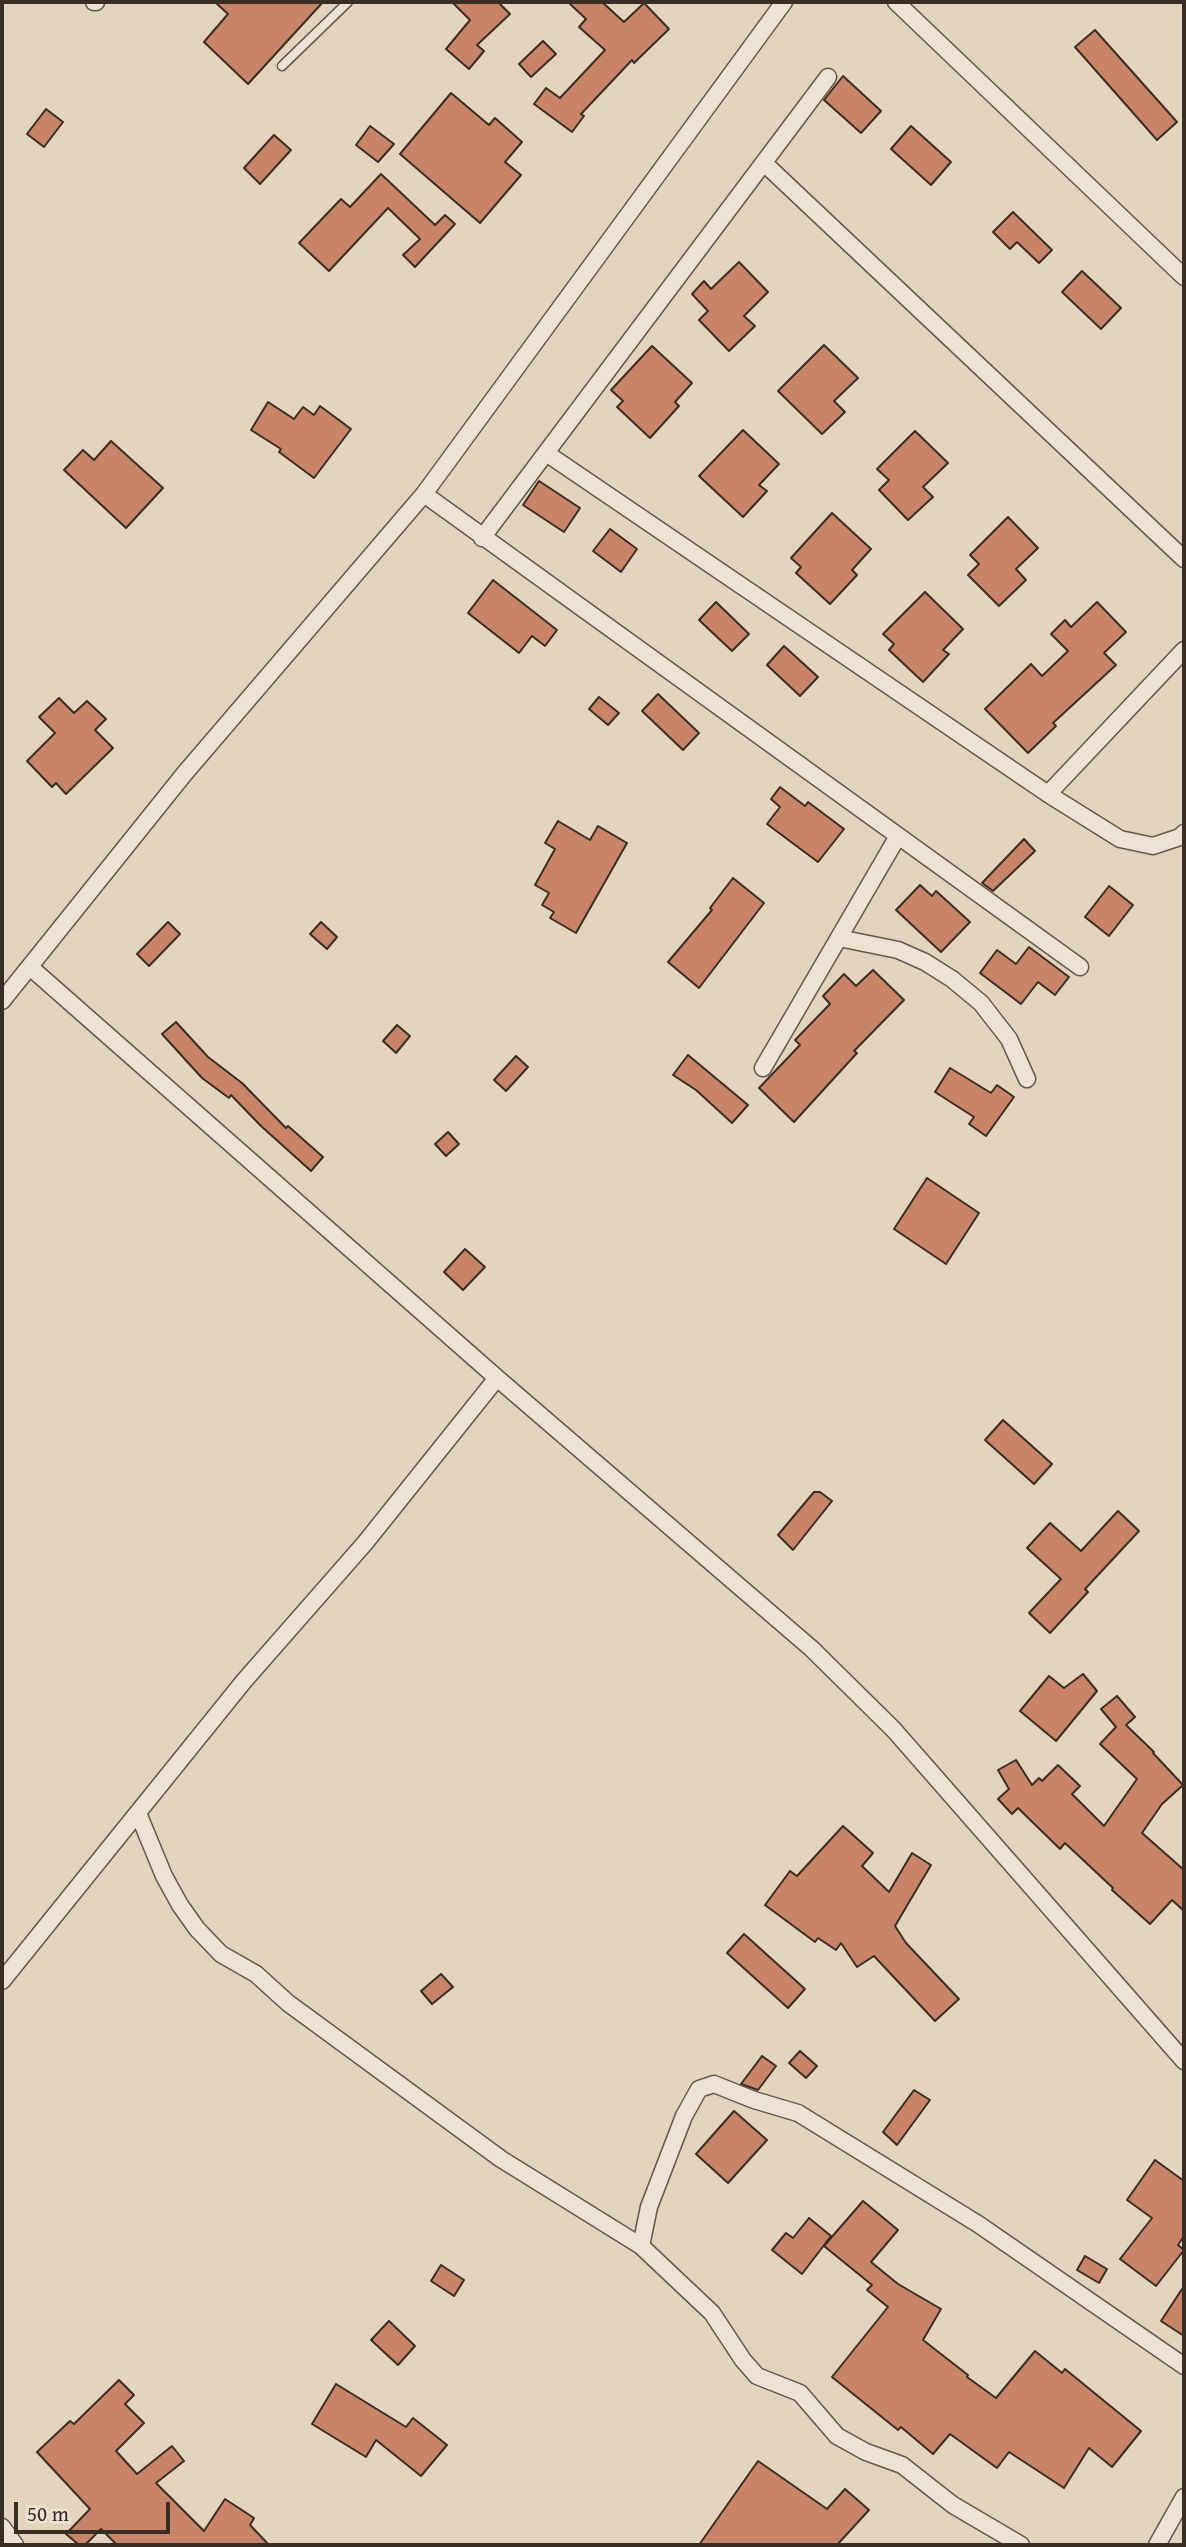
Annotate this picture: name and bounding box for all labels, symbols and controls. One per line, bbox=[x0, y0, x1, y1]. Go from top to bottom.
scale bar bbox=[18, 2488, 173, 2532]
text: 50 m bbox=[27, 2498, 69, 2529]

